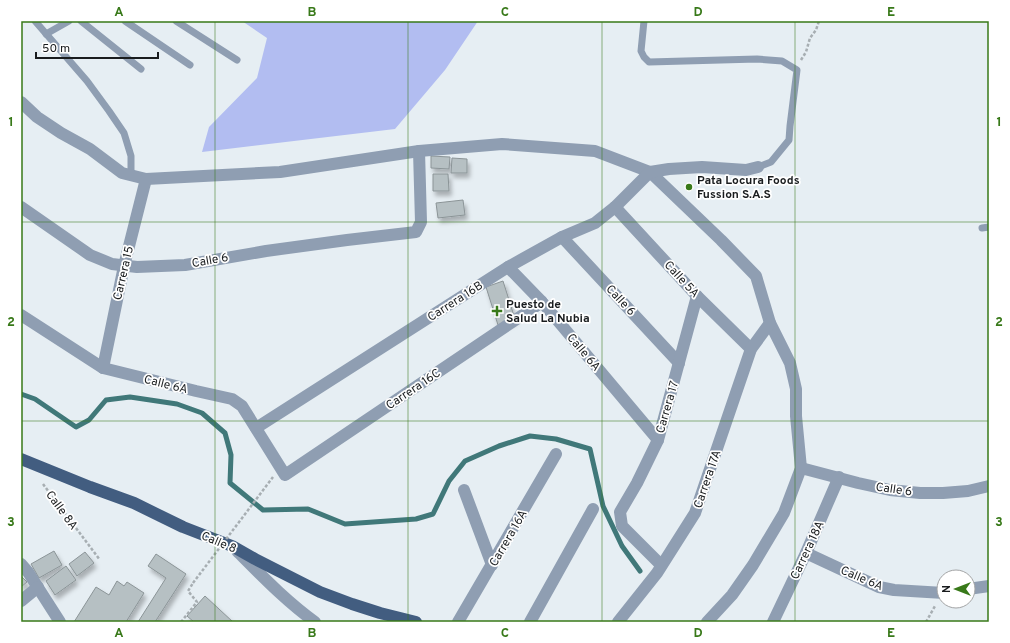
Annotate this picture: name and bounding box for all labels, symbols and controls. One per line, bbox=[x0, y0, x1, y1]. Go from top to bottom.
text: A bbox=[114, 5, 124, 21]
text: B bbox=[308, 5, 317, 21]
text: C bbox=[501, 5, 509, 21]
text: D bbox=[693, 5, 703, 21]
text: E bbox=[887, 5, 895, 21]
scale bar bbox=[36, 34, 158, 60]
text: 50 m bbox=[42, 41, 70, 57]
text: 1 bbox=[8, 115, 14, 131]
text: 1 bbox=[996, 115, 1002, 131]
place label: Pata Locura Foods Fussion S.A.S bbox=[697, 173, 800, 203]
marker: Pata Locura Foods Fussion S.A.S bbox=[684, 182, 694, 192]
street label: Carrera 15 bbox=[110, 244, 138, 302]
street label: Calle 6 bbox=[191, 250, 230, 272]
street label: Calle 5A bbox=[660, 258, 702, 302]
street label: Carrera 16B bbox=[425, 278, 486, 326]
street label: Calle 6 bbox=[602, 282, 639, 320]
place label: Puesto de Salud La Nubia bbox=[506, 297, 590, 327]
marker: Puesto de Salud La Nubia bbox=[491, 305, 503, 317]
text: 2 bbox=[7, 315, 15, 331]
text: 2 bbox=[995, 315, 1003, 331]
street label: Calle 6A bbox=[563, 330, 604, 375]
street label: Carrera 16C bbox=[383, 366, 444, 414]
street label: Calle 6A bbox=[142, 372, 189, 398]
street label: Carrera 17 bbox=[653, 379, 683, 435]
street label: Carrera 17A bbox=[690, 448, 725, 511]
street label: Calle 6 bbox=[875, 480, 913, 500]
street label: Calle 8A bbox=[41, 488, 81, 533]
street label: Carrera 16A bbox=[486, 507, 532, 570]
text: 3 bbox=[7, 515, 15, 531]
text: 3 bbox=[995, 515, 1003, 531]
street label: Carrera 18A bbox=[787, 518, 829, 582]
street label: Calle 8 bbox=[198, 528, 239, 558]
street label: Calle 6A bbox=[838, 563, 885, 595]
north arrow bbox=[936, 569, 976, 609]
text: N bbox=[940, 585, 954, 593]
text: A bbox=[114, 626, 124, 642]
text: B bbox=[308, 626, 317, 642]
text: C bbox=[501, 626, 509, 642]
text: D bbox=[693, 626, 703, 642]
text: E bbox=[887, 626, 895, 642]

